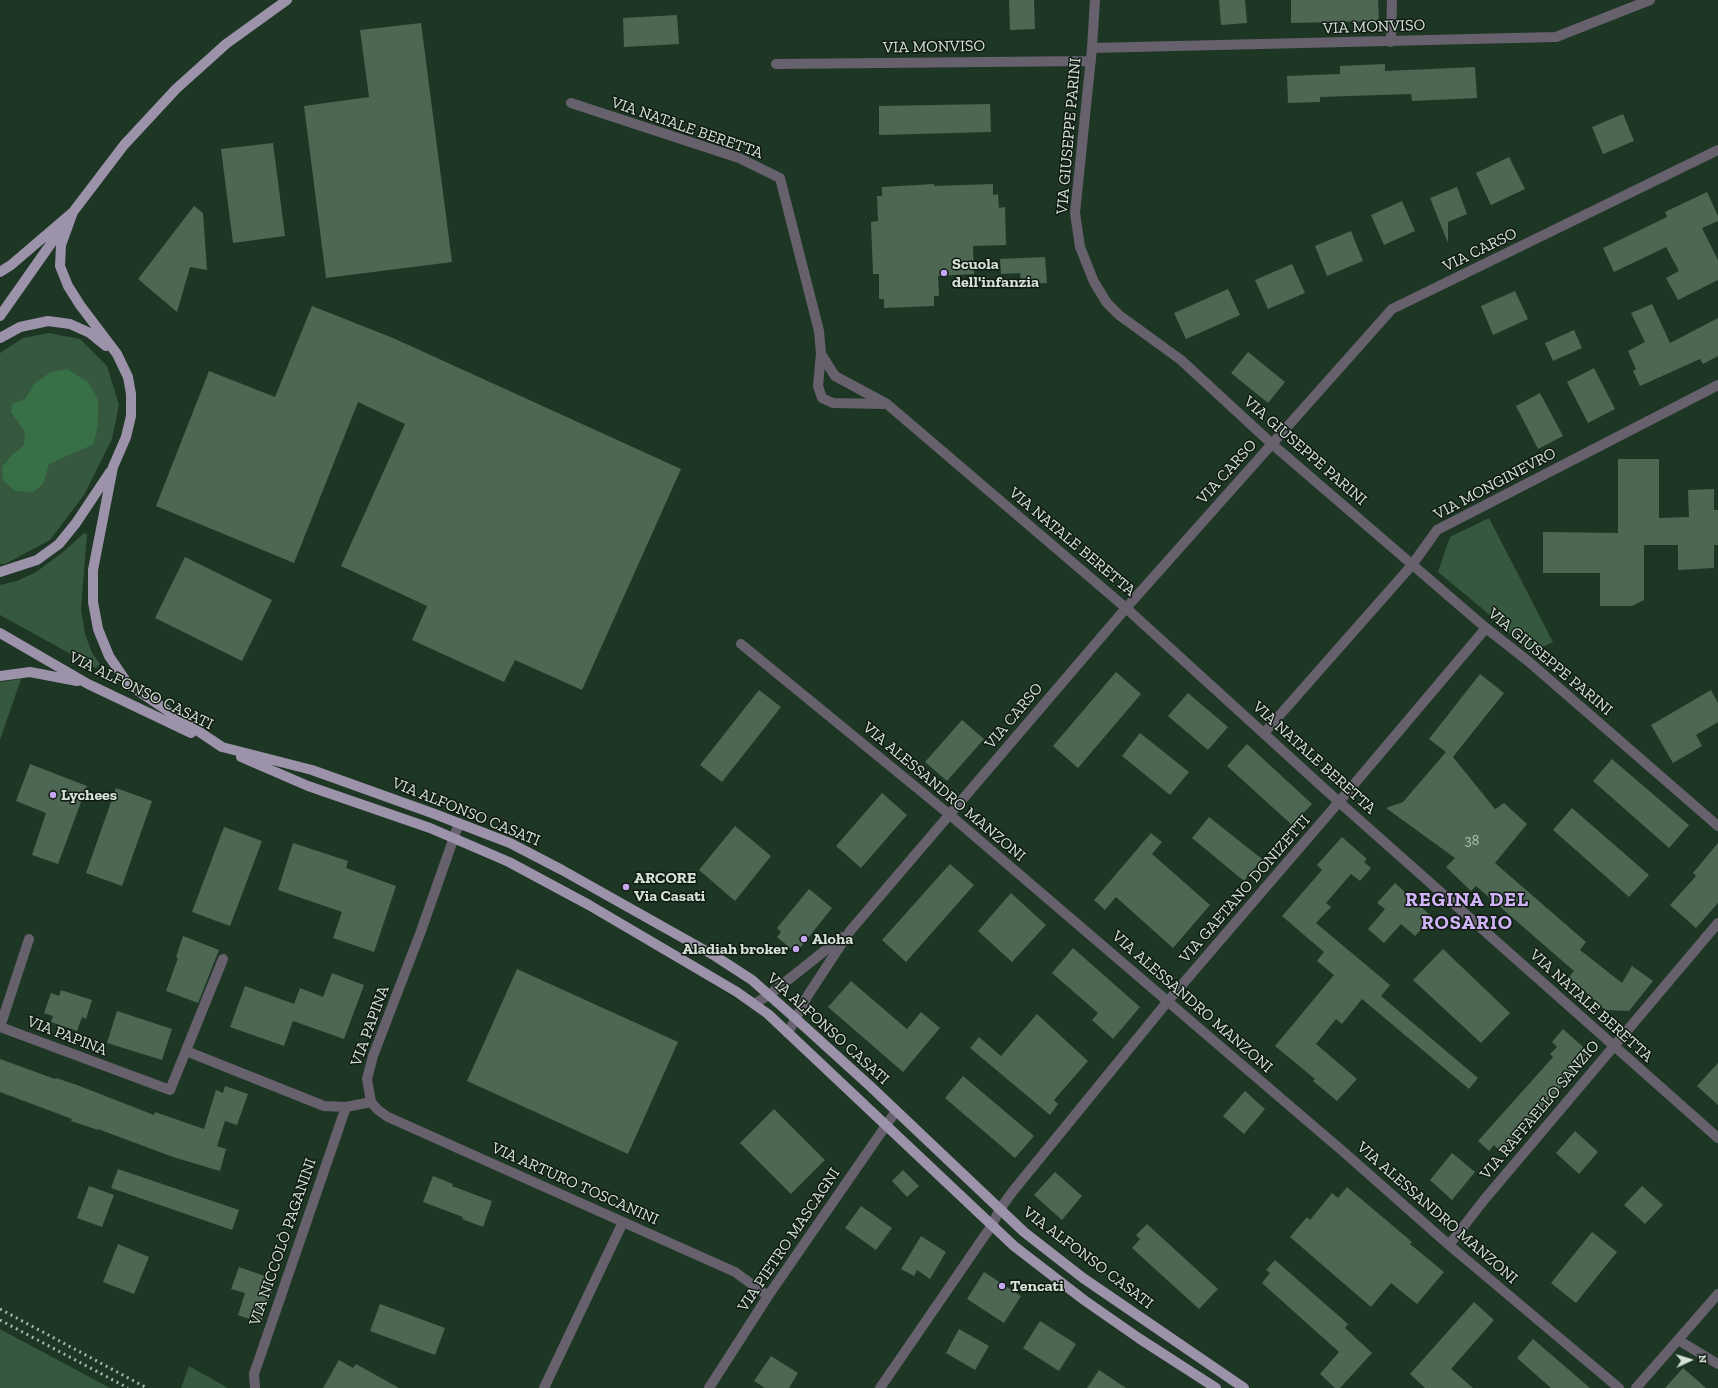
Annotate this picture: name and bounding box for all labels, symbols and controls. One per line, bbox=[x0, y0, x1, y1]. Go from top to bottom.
street label: VIA MONVISO bbox=[1322, 16, 1426, 38]
street label: VIA MONVISO bbox=[883, 37, 985, 57]
street label: VIA GIUSEPPE PARINI bbox=[1053, 57, 1085, 215]
street label: VIA NATALE BERETTA bbox=[609, 93, 765, 163]
street label: VIA CARSO bbox=[1440, 224, 1520, 276]
place label: Scuola dell'infanzia bbox=[952, 254, 1039, 292]
marker: Scuola dell'infanzia bbox=[939, 268, 949, 278]
street label: VIA GIUSEPPE PARINI bbox=[1239, 392, 1371, 510]
street label: VIA CARSO bbox=[1193, 436, 1261, 508]
street label: VIA MONGINEVRO bbox=[1431, 444, 1559, 524]
street label: VIA NATALE BERETTA bbox=[1005, 483, 1139, 601]
street label: VIA GIUSEPPE PARINI bbox=[1484, 604, 1616, 720]
street label: VIA ALFONSO CASATI bbox=[66, 648, 216, 734]
street label: VIA CARSO bbox=[981, 679, 1047, 753]
street label: VIA NATALE BERETTA bbox=[1248, 698, 1380, 818]
street label: VIA ALESSANDRO MANZONI bbox=[859, 718, 1029, 866]
street label: VIA ALFONSO CASATI bbox=[389, 773, 543, 851]
place label: Lychees bbox=[61, 785, 117, 805]
marker: Lychees bbox=[48, 790, 58, 800]
street label: VIA GAETANO DONIZETTI bbox=[1175, 811, 1315, 967]
house number: 38 bbox=[1465, 833, 1479, 849]
place label: ARCORE Via Casati bbox=[634, 868, 705, 906]
marker: ARCORE Via Casati bbox=[621, 882, 631, 892]
district label: REGINA DEL ROSARIO bbox=[1405, 888, 1529, 935]
street label: VIA ALESSANDRO MANZONI bbox=[1108, 927, 1276, 1077]
place label: Aloha bbox=[812, 929, 853, 949]
marker: Aloha bbox=[799, 934, 809, 944]
place label: Aladiah broker bbox=[682, 939, 788, 959]
marker: Aladiah broker bbox=[791, 944, 801, 954]
street label: VIA NATALE BERETTA bbox=[1525, 946, 1657, 1066]
street label: VIA ALFONSO CASATI bbox=[763, 969, 893, 1089]
street label: VIA PAPINA bbox=[347, 983, 393, 1069]
street label: VIA PAPINA bbox=[24, 1012, 110, 1060]
street label: VIA RAFFAELLO SANZIO bbox=[1476, 1037, 1604, 1183]
street label: VIA ARTURO TOSCANINI bbox=[489, 1138, 661, 1230]
street label: VIA ALESSANDRO MANZONI bbox=[1353, 1138, 1521, 1288]
street label: VIA NICCOLÒ PAGANINI bbox=[245, 1156, 321, 1328]
street label: VIA PIETRO MASCAGNI bbox=[734, 1164, 844, 1316]
street label: VIA ALFONSO CASATI bbox=[1019, 1203, 1157, 1313]
place label: Tencati bbox=[1010, 1276, 1064, 1296]
marker: Tencati bbox=[997, 1281, 1007, 1291]
north arrow bbox=[1670, 1340, 1710, 1380]
text: N bbox=[1696, 1354, 1709, 1364]

